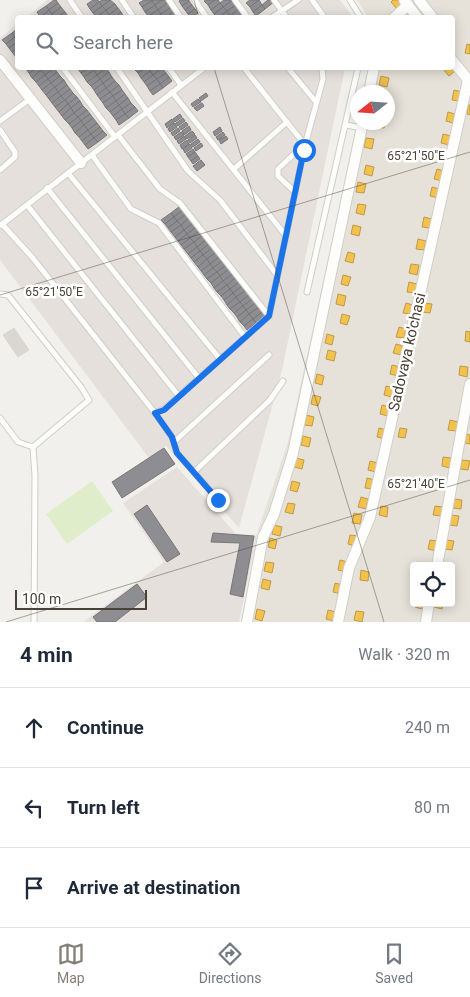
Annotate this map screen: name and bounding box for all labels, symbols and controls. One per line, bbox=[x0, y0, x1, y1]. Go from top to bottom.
search box bbox=[15, 15, 455, 70]
icon: search bbox=[33, 29, 61, 57]
text: Search here bbox=[73, 31, 173, 54]
north arrow bbox=[350, 85, 395, 130]
route start bbox=[293, 139, 316, 162]
text: 65°21'50"E bbox=[387, 149, 445, 163]
text: 65°21'50"E bbox=[25, 285, 83, 299]
street label: Sadovaya ko'chasi bbox=[385, 291, 429, 413]
text: 65°21'40"E bbox=[387, 477, 445, 491]
route end bbox=[207, 489, 230, 512]
map controls bbox=[410, 562, 455, 607]
button: locate bbox=[410, 562, 455, 607]
scale bar bbox=[15, 587, 148, 610]
text: 100 m bbox=[22, 591, 61, 607]
text: 4 min bbox=[20, 643, 73, 667]
text: Walk · 320 m bbox=[358, 645, 450, 664]
icon: ahead bbox=[20, 714, 48, 742]
text: Continue bbox=[67, 716, 144, 739]
text: 240 m bbox=[405, 718, 450, 737]
icon: left bbox=[20, 794, 48, 822]
text: Turn left bbox=[67, 796, 140, 819]
text: 80 m bbox=[414, 798, 450, 817]
icon: arrive bbox=[20, 874, 48, 902]
text: Arrive at destination bbox=[67, 876, 240, 899]
tab: Map bbox=[57, 940, 85, 986]
tab: Directions bbox=[199, 940, 262, 986]
tab: Saved bbox=[375, 940, 413, 986]

